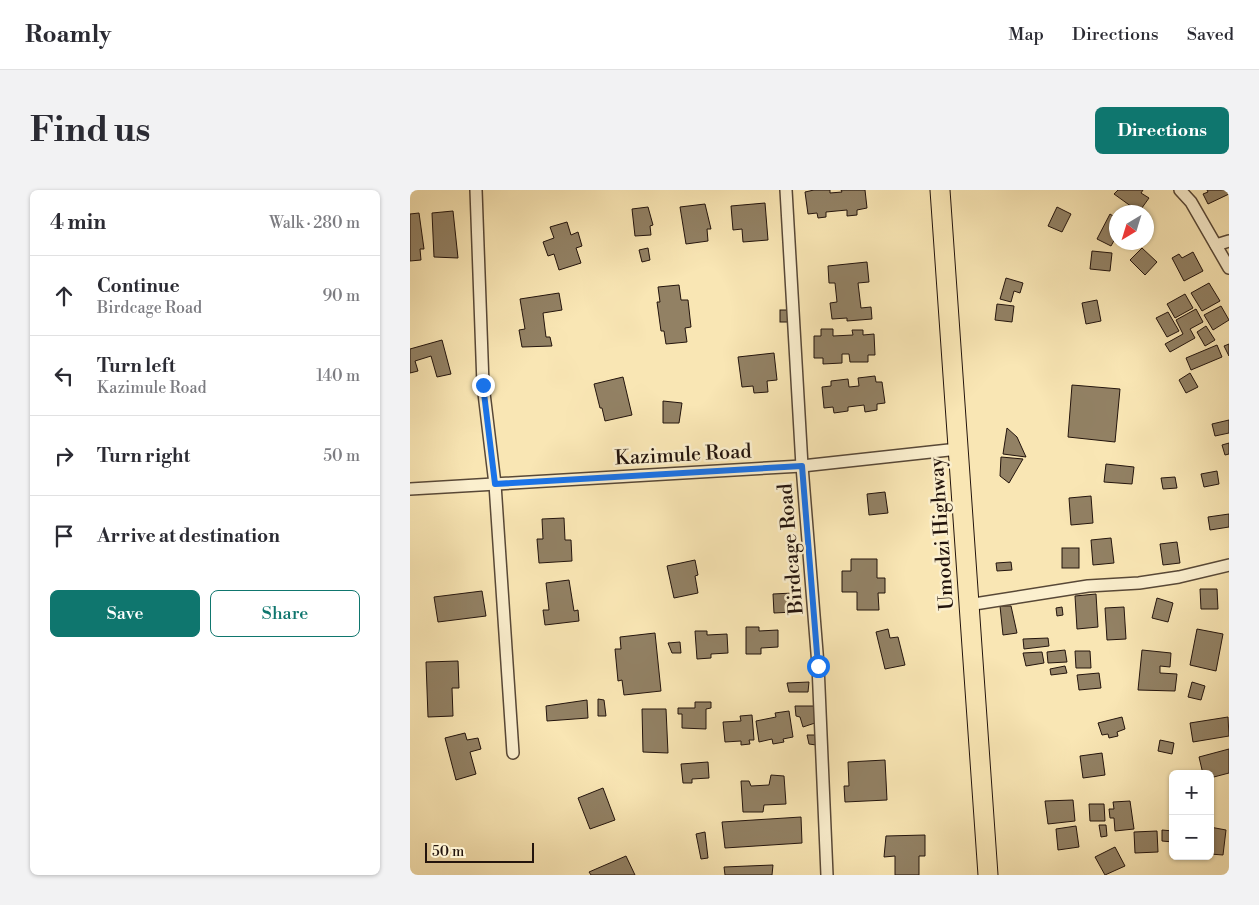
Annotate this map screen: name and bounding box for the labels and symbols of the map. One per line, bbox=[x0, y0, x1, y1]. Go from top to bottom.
north arrow bbox=[1109, 205, 1154, 250]
route end bbox=[472, 374, 495, 397]
street label: Kazimule Road bbox=[614, 439, 753, 472]
street label: Umodzi Highway bbox=[925, 456, 960, 611]
street label: Birdcage Road bbox=[773, 482, 810, 616]
route start bbox=[807, 655, 830, 678]
scale bar bbox=[425, 840, 534, 863]

